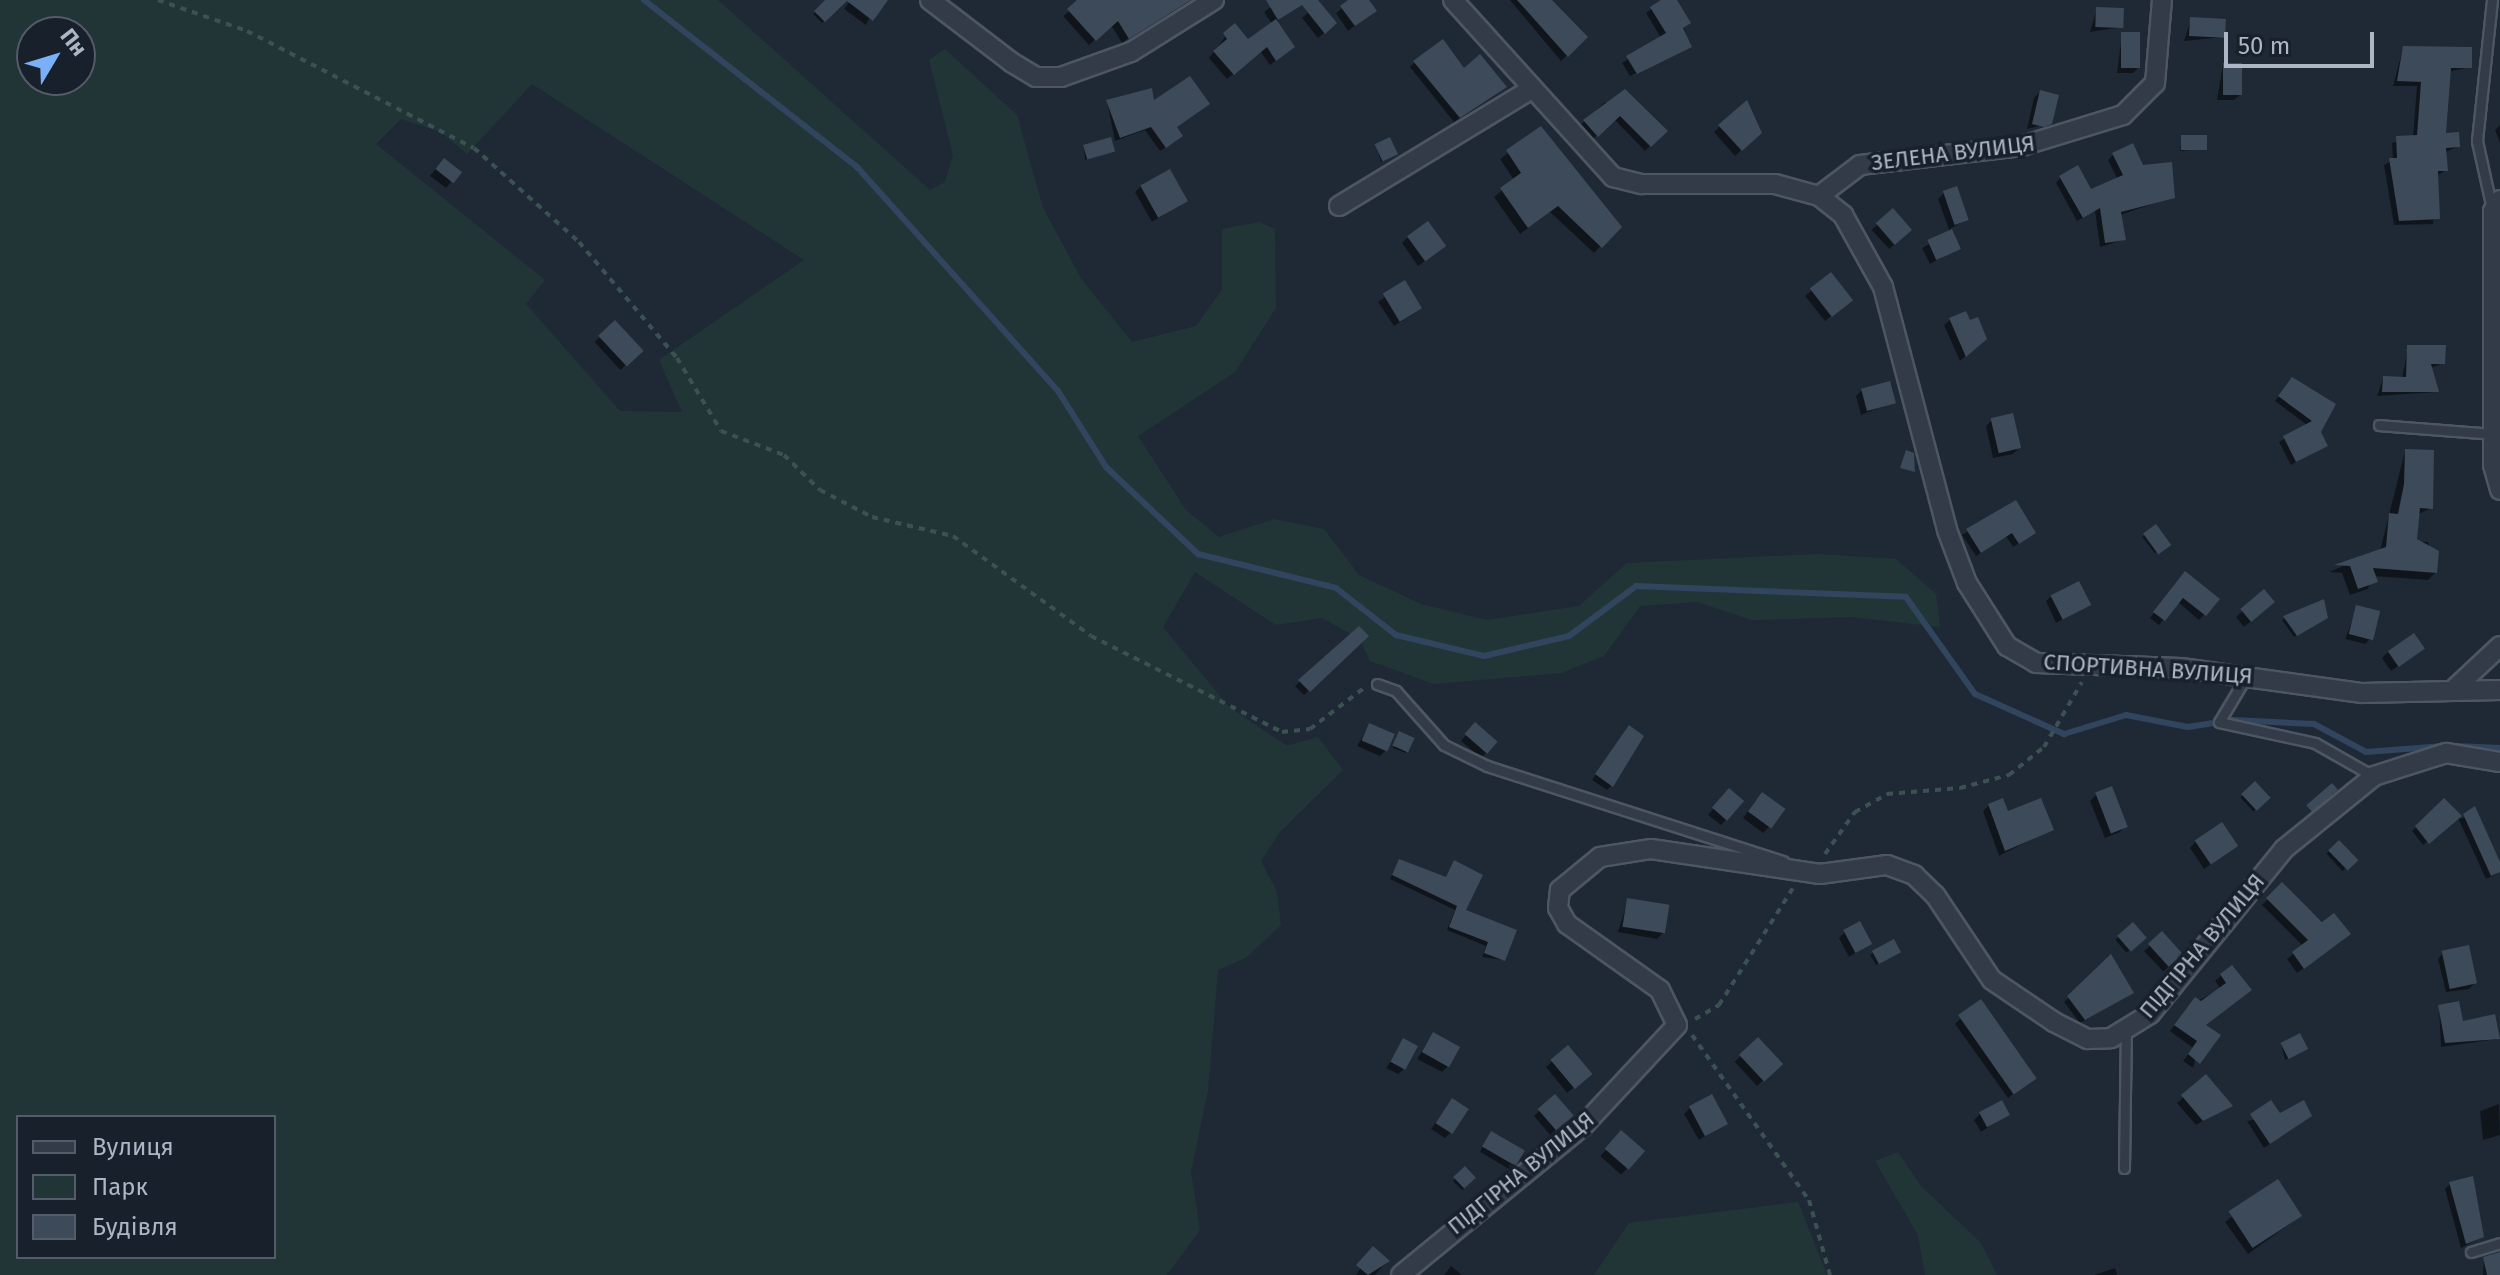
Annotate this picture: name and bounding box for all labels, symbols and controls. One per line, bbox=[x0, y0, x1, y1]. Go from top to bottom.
north arrow bbox=[16, 16, 96, 96]
scale bar bbox=[2228, 16, 2378, 66]
text: Пн bbox=[55, 23, 93, 61]
text: 50 m bbox=[2238, 32, 2290, 60]
street label: ЗЕЛЕНА ВУЛИЦЯ bbox=[1870, 130, 2036, 176]
street label: СПОРТИВНА ВУЛИЦЯ bbox=[2043, 649, 2253, 689]
street label: ПІДГІРНА ВУЛИЦЯ bbox=[2134, 868, 2270, 1024]
street label: ПІДГІРНА ВУЛИЦЯ bbox=[1443, 1106, 1599, 1240]
legend bbox=[16, 1115, 276, 1259]
text: Вулиця bbox=[92, 1133, 174, 1161]
text: Парк bbox=[92, 1173, 148, 1201]
text: Будівля bbox=[92, 1213, 178, 1241]

